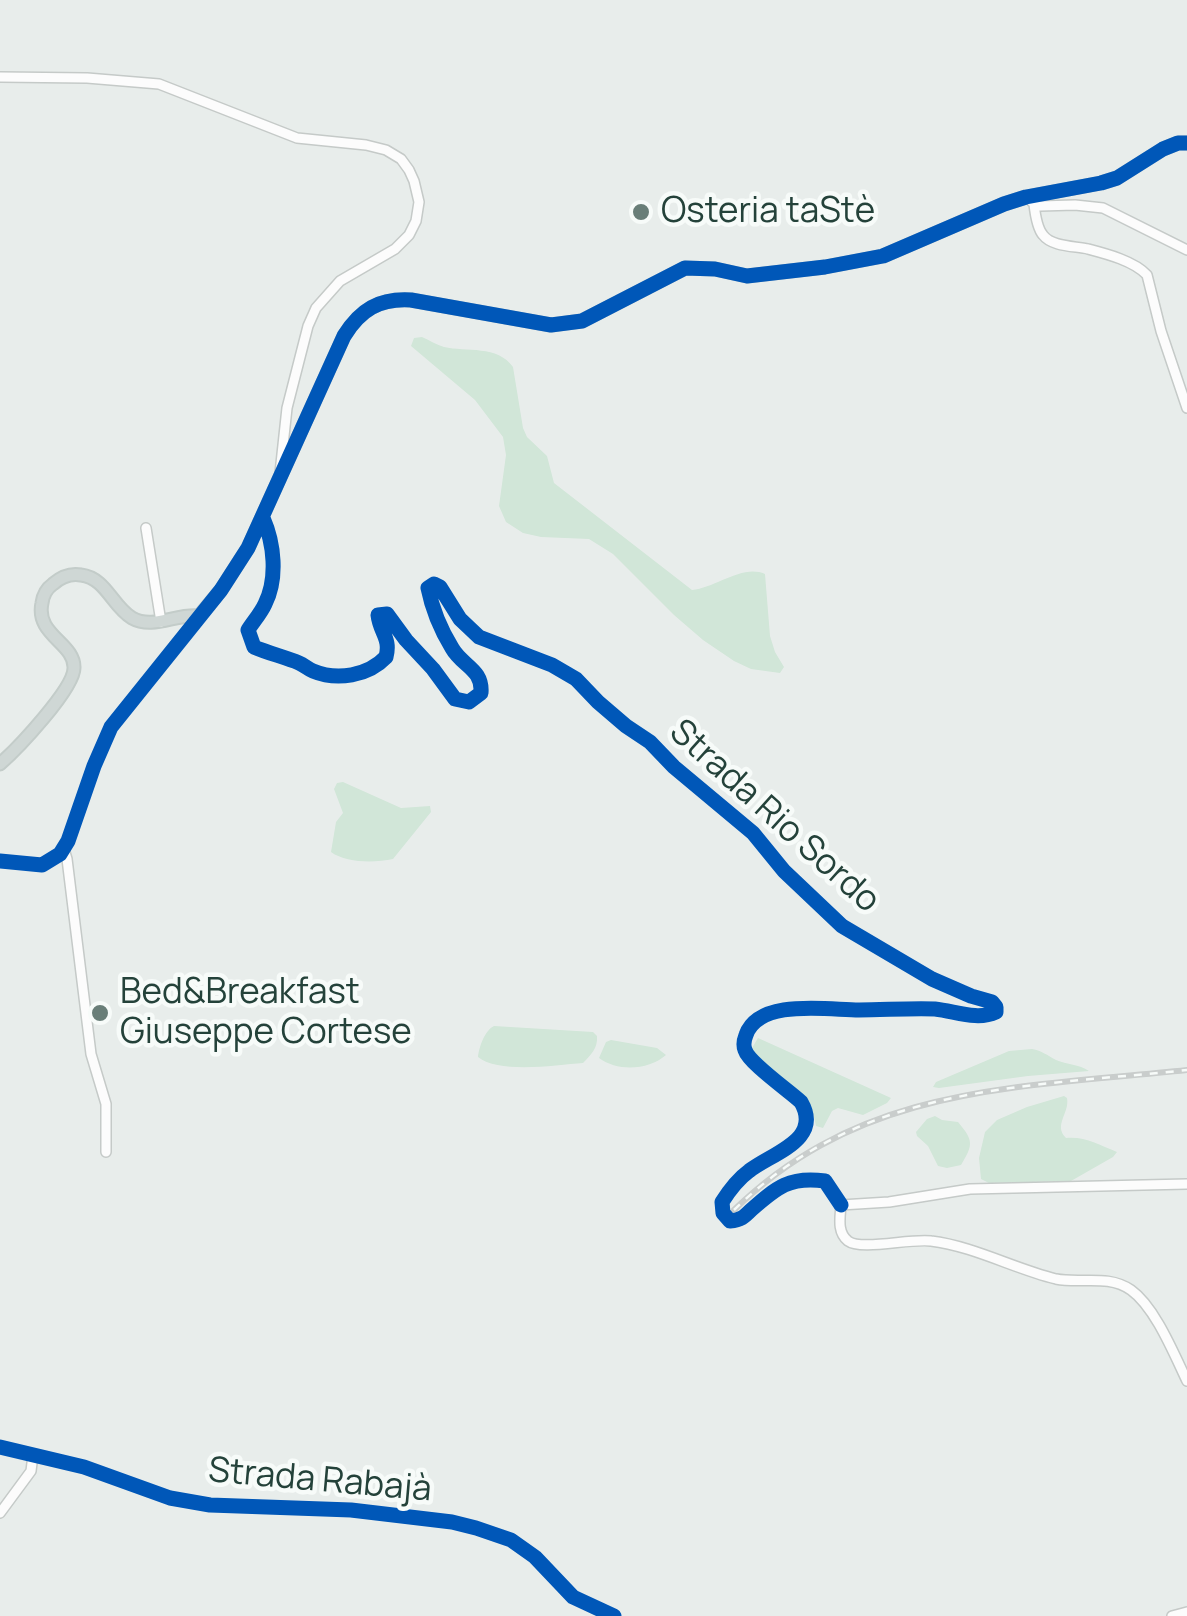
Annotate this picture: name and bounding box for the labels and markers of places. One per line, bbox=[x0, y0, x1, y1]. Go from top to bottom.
place label: Osteria taStè bbox=[661, 191, 875, 233]
marker: Osteria taStè bbox=[630, 201, 652, 223]
place label: Bed&Breakfast Giuseppe Cortese bbox=[120, 972, 412, 1054]
marker: Bed&Breakfast Giuseppe Cortese bbox=[89, 1002, 111, 1024]

